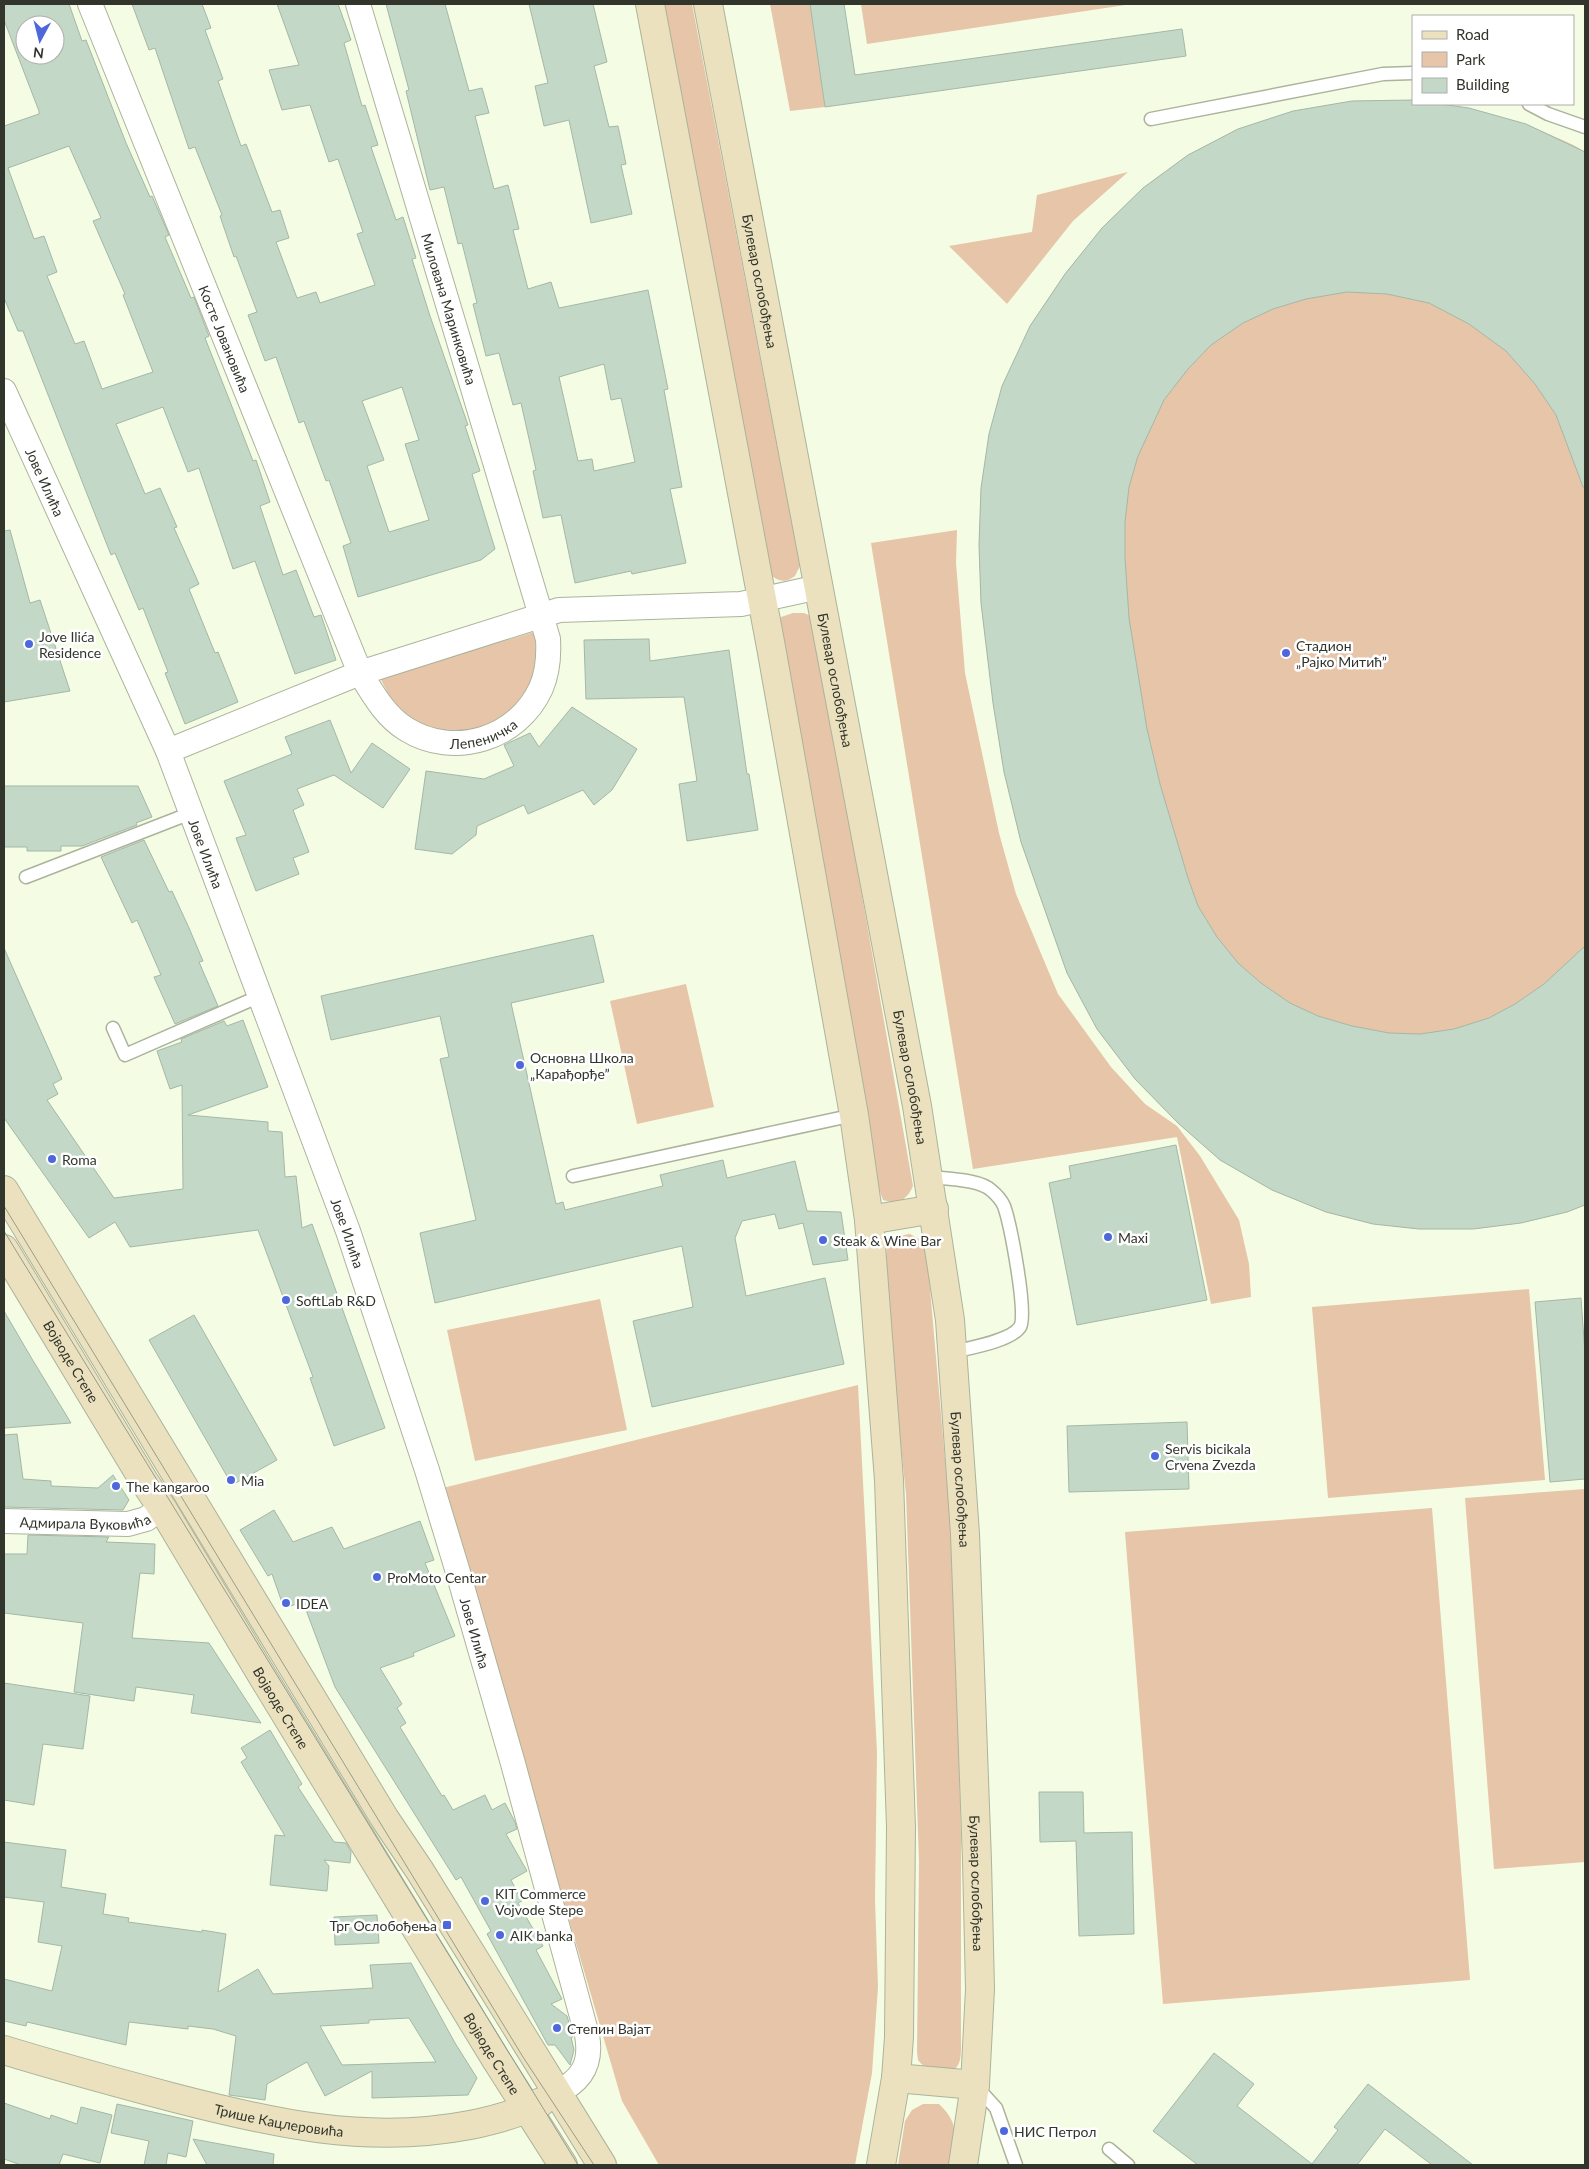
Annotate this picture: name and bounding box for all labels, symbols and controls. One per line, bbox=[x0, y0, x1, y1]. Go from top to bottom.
north arrow bbox=[15, 15, 65, 65]
legend bbox=[1412, 15, 1574, 105]
text: Road bbox=[1456, 25, 1489, 43]
text: N bbox=[32, 44, 45, 62]
text: Park bbox=[1456, 50, 1486, 68]
text: Building bbox=[1456, 75, 1509, 93]
street label: Булевар ослобођења bbox=[739, 212, 782, 350]
street label: Милована Маринковића bbox=[418, 231, 480, 387]
street label: Косте Јовановића bbox=[196, 283, 254, 395]
street label: Јове Илића bbox=[23, 445, 68, 519]
street label: Булевар ослобођења bbox=[815, 611, 857, 749]
place label: Jove Ilića Residence bbox=[39, 628, 101, 661]
place label: Стадион „Рајко Митић” bbox=[1296, 637, 1387, 670]
marker: Jove Ilića Residence bbox=[23, 638, 35, 650]
marker: Стадион „Рајко Митић” bbox=[1280, 647, 1292, 659]
street label: Лепеничка bbox=[449, 715, 520, 752]
street label: Јове Илића bbox=[186, 816, 227, 891]
street label: Булевар ослобођења bbox=[890, 1008, 931, 1145]
place label: Основна Школа „Карађорђе” bbox=[530, 1049, 634, 1082]
marker: Основна Школа „Карађорђе” bbox=[514, 1059, 526, 1071]
place label: Roma bbox=[62, 1151, 97, 1168]
marker: Roma bbox=[46, 1153, 58, 1165]
street label: Јове Илића bbox=[328, 1195, 368, 1270]
place label: Maxi bbox=[1118, 1229, 1148, 1246]
marker: Maxi bbox=[1102, 1231, 1114, 1243]
place label: Steak & Wine Bar bbox=[833, 1232, 941, 1249]
marker: Steak & Wine Bar bbox=[817, 1234, 829, 1246]
place label: SoftLab R&D bbox=[296, 1292, 376, 1309]
marker: SoftLab R&D bbox=[280, 1294, 292, 1306]
street label: Војводе Степе bbox=[40, 1317, 103, 1405]
street label: Булевар ослобођења bbox=[948, 1411, 974, 1548]
place label: Servis bicikala Crvena Zvezda bbox=[1165, 1440, 1256, 1473]
marker: Servis bicikala Crvena Zvezda bbox=[1149, 1450, 1161, 1462]
place label: Mia bbox=[241, 1472, 264, 1489]
marker: Mia bbox=[225, 1474, 237, 1486]
place label: The kangaroo bbox=[126, 1478, 210, 1495]
marker: The kangaroo bbox=[110, 1480, 122, 1492]
street label: Адмирала Вуковића bbox=[19, 1510, 154, 1532]
place label: ProMoto Centar bbox=[387, 1569, 486, 1586]
marker: ProMoto Centar bbox=[371, 1571, 383, 1583]
place label: IDEA bbox=[296, 1595, 329, 1612]
street label: Јове Илића bbox=[457, 1595, 494, 1671]
marker: IDEA bbox=[280, 1597, 292, 1609]
street label: Војводе Степе bbox=[250, 1663, 313, 1752]
street label: Булевар ослобођења bbox=[967, 1815, 988, 1951]
place label: KIT Commerce Vojvode Stepe bbox=[495, 1885, 586, 1918]
marker: KIT Commerce Vojvode Stepe bbox=[479, 1895, 491, 1907]
place label: Трг Ослобођења bbox=[330, 1917, 437, 1934]
marker: Трг Ослобођења bbox=[441, 1919, 453, 1931]
place label: AIK banka bbox=[510, 1927, 573, 1944]
marker: AIK banka bbox=[494, 1929, 506, 1941]
street label: Војводе Степе bbox=[461, 2009, 524, 2097]
place label: Степин Вајат bbox=[567, 2020, 651, 2037]
marker: Степин Вајат bbox=[551, 2022, 563, 2034]
street label: Трише Кацлеровића bbox=[213, 2100, 344, 2139]
place label: НИС Петрол bbox=[1014, 2123, 1097, 2140]
marker: НИС Петрол bbox=[998, 2125, 1010, 2137]

